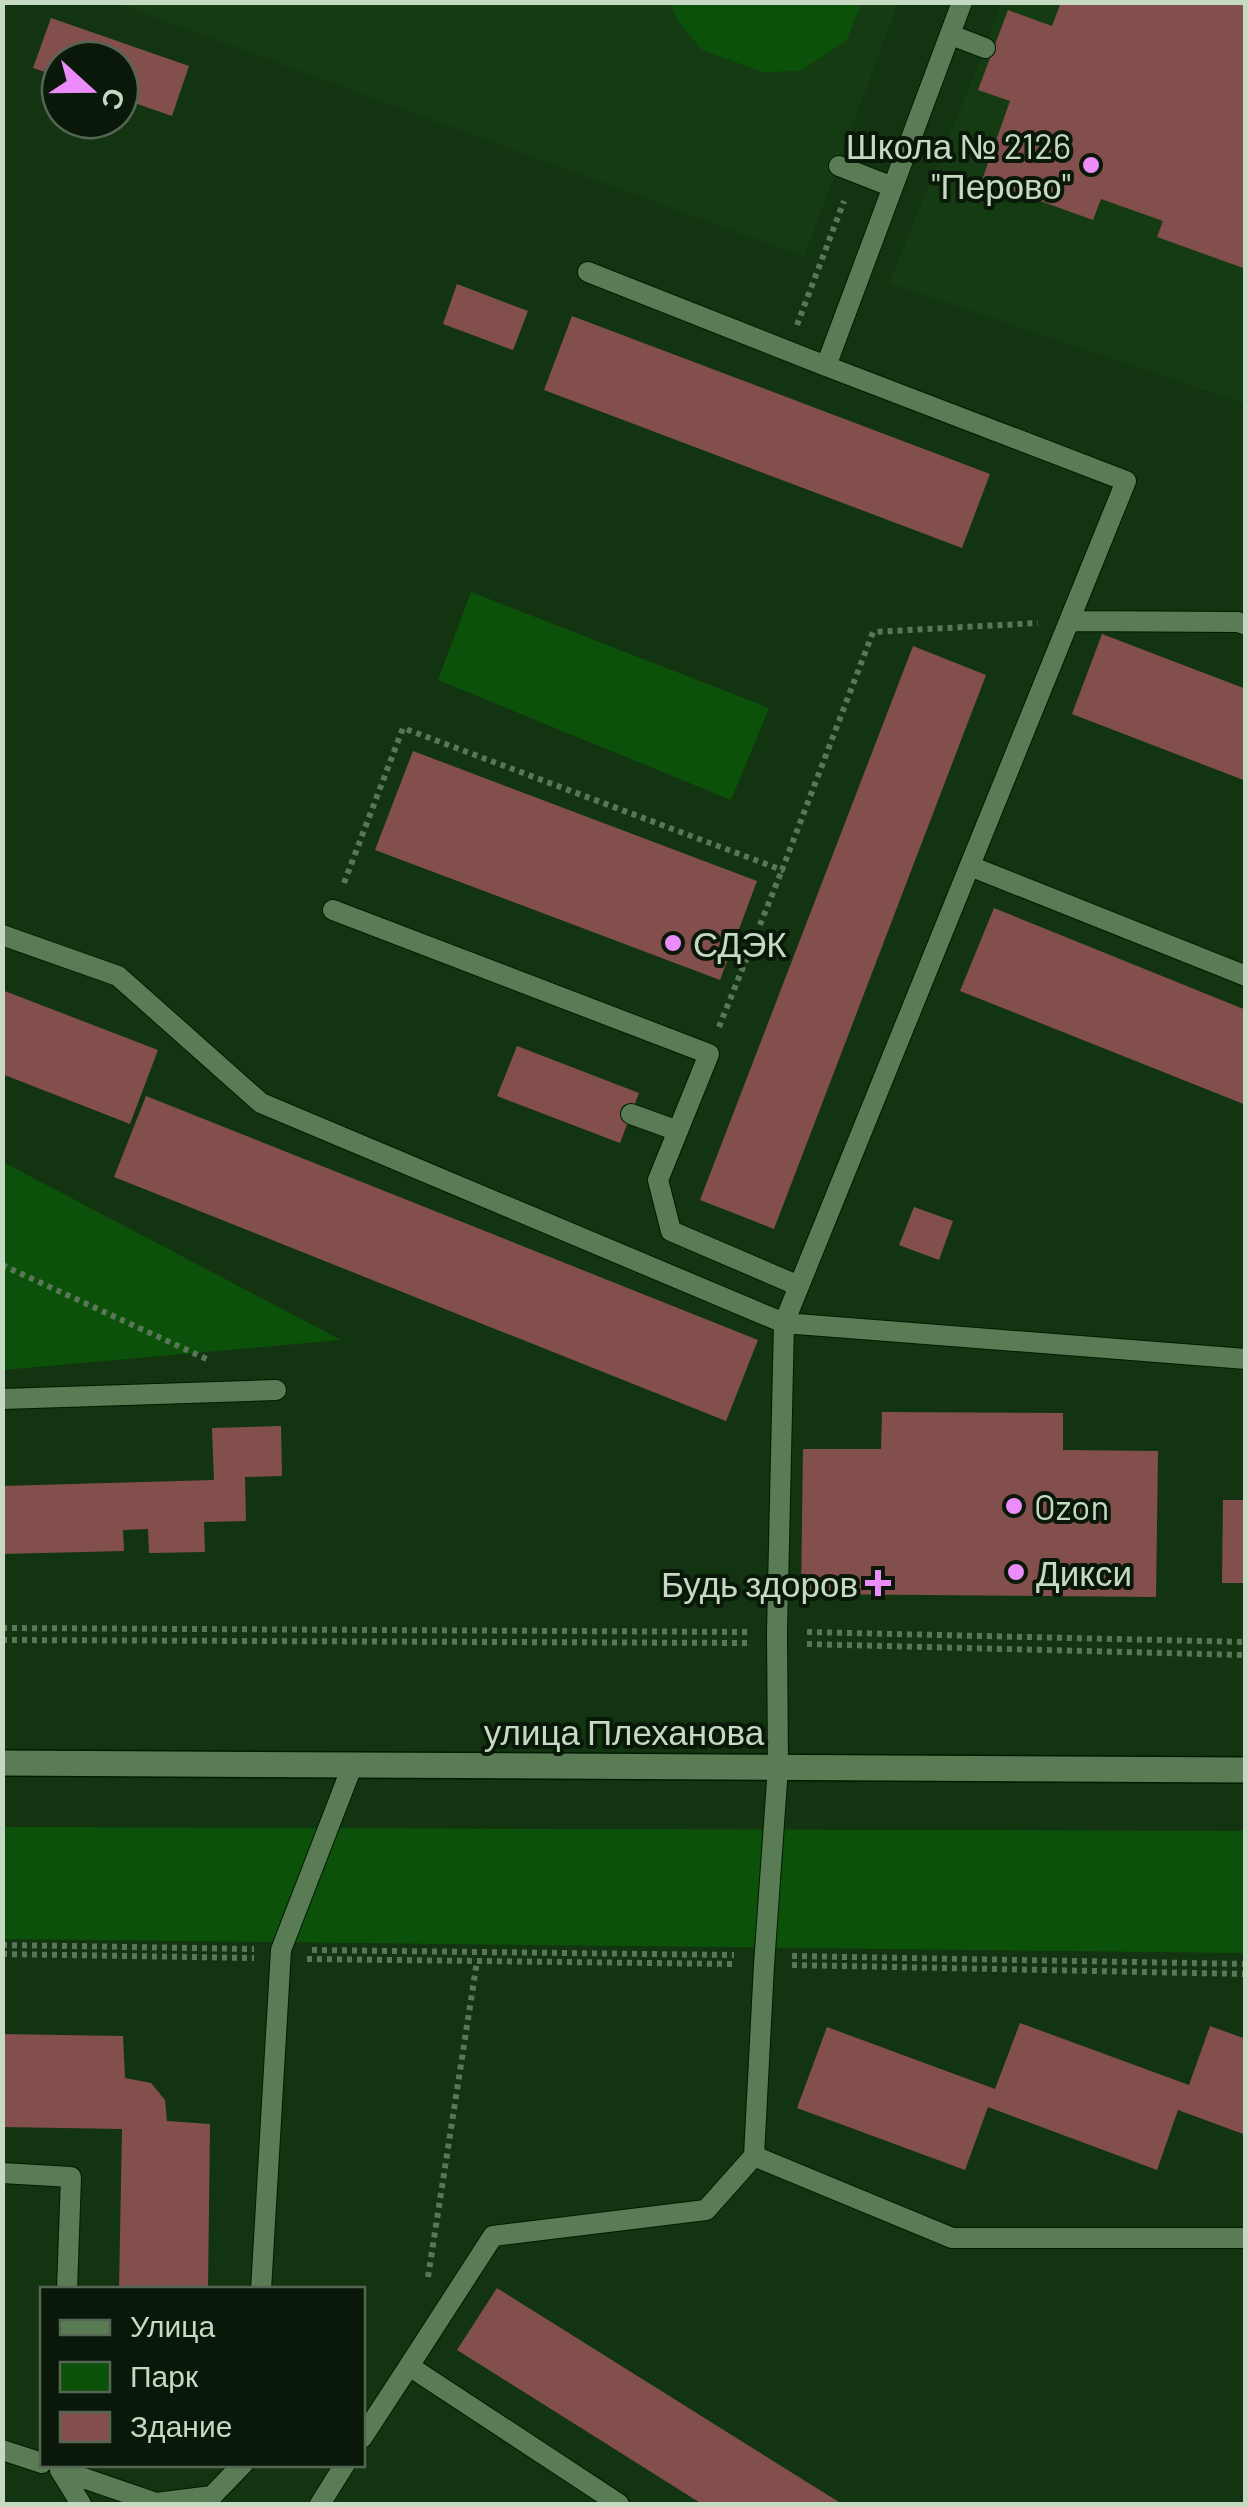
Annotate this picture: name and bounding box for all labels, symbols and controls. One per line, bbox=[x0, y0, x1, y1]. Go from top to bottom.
north arrow bbox=[40, 40, 140, 140]
text: С bbox=[95, 84, 134, 115]
place label: Школа № 2126 "Перово" bbox=[846, 124, 1071, 206]
marker: Школа № 2126 "Перово" bbox=[1080, 154, 1102, 176]
place label: СДЭК bbox=[693, 922, 787, 964]
marker: СДЭК bbox=[662, 932, 684, 954]
place label: Ozon bbox=[1034, 1485, 1109, 1527]
marker: Ozon bbox=[1003, 1495, 1025, 1517]
place label: Дикси bbox=[1036, 1551, 1132, 1593]
marker: Дикси bbox=[1005, 1561, 1027, 1583]
place label: Будь здоров bbox=[661, 1562, 858, 1604]
marker: Будь здоров bbox=[867, 1572, 889, 1594]
street label: улица Плеханова bbox=[484, 1710, 765, 1752]
legend bbox=[40, 2287, 365, 2467]
text: Улица bbox=[130, 2307, 215, 2343]
text: Парк bbox=[130, 2357, 199, 2393]
text: Здание bbox=[130, 2407, 232, 2443]

